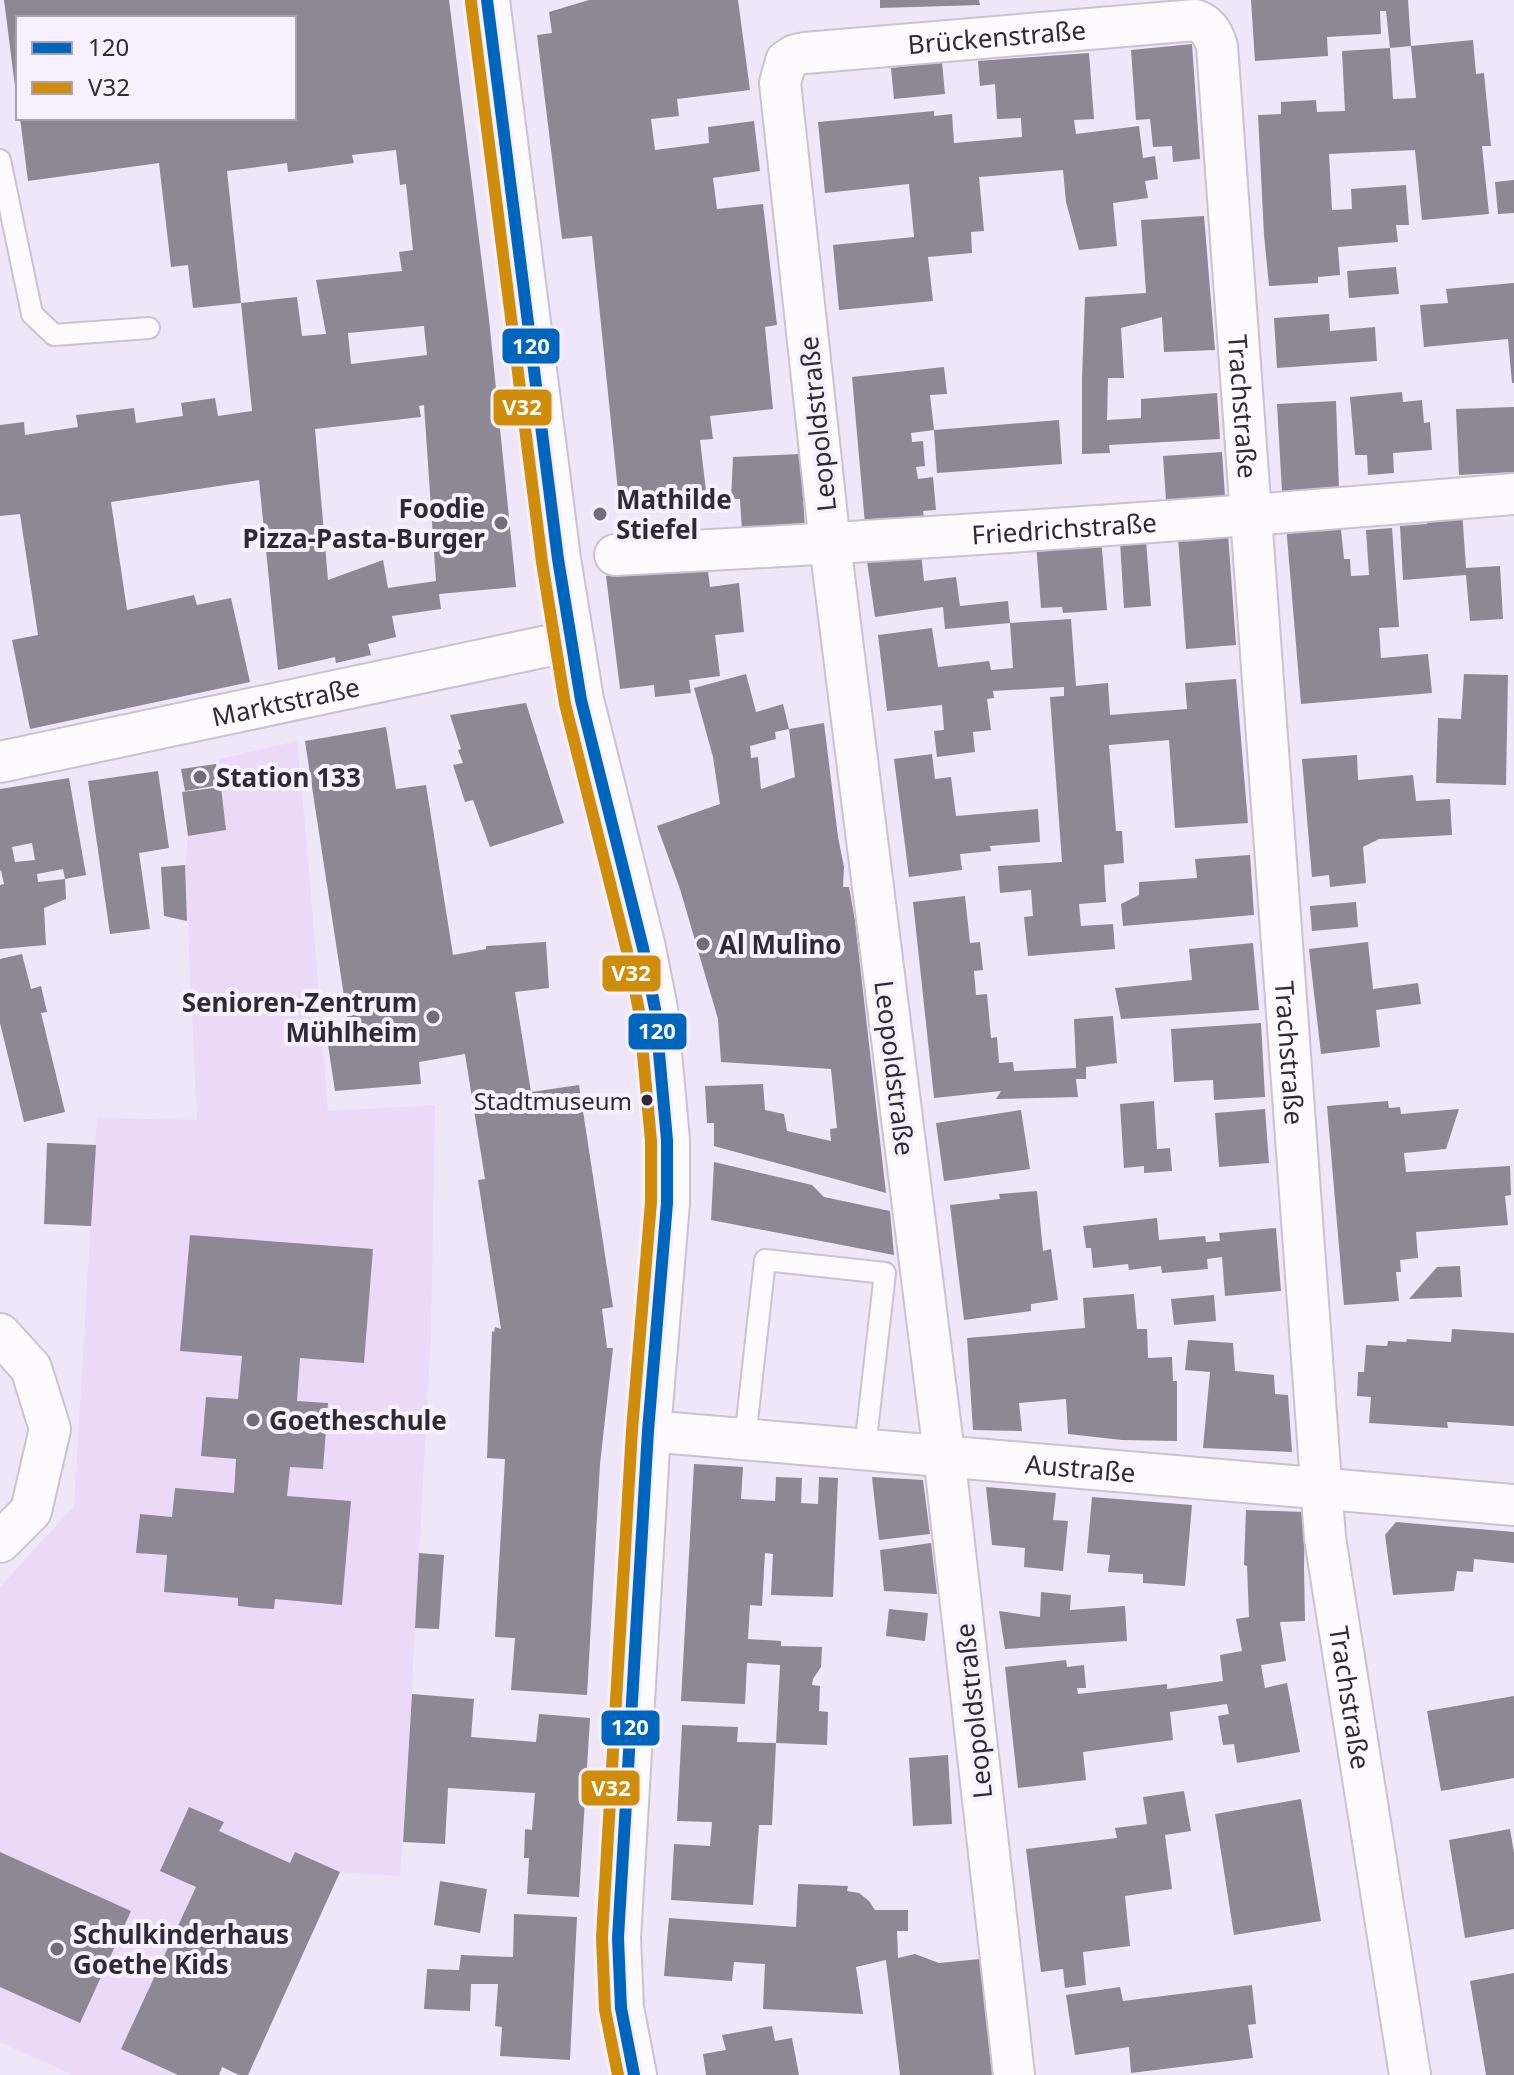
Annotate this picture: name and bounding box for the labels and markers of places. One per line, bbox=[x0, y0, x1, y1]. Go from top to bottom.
place label: Mathilde Stiefel bbox=[616, 481, 732, 547]
place label: Foodie Pizza-Pasta-Burger bbox=[242, 490, 485, 556]
marker: Mathilde Stiefel bbox=[591, 505, 609, 523]
marker: Foodie Pizza-Pasta-Burger bbox=[492, 514, 510, 532]
place label: Station 133 bbox=[216, 759, 361, 795]
marker: Station 133 bbox=[191, 768, 209, 786]
place label: Al Mulino bbox=[719, 926, 842, 962]
marker: Al Mulino bbox=[694, 935, 712, 953]
place label: Senioren-Zentrum Mühlheim bbox=[182, 984, 417, 1050]
marker: Senioren-Zentrum Mühlheim bbox=[424, 1008, 442, 1026]
place label: Stadtmuseum bbox=[474, 1084, 632, 1117]
marker: Stadtmuseum bbox=[639, 1092, 655, 1108]
place label: Goetheschule bbox=[269, 1402, 447, 1438]
marker: Goetheschule bbox=[244, 1411, 262, 1429]
place label: Schulkinderhaus Goethe Kids bbox=[73, 1916, 289, 1982]
marker: Schulkinderhaus Goethe Kids bbox=[48, 1940, 66, 1958]

